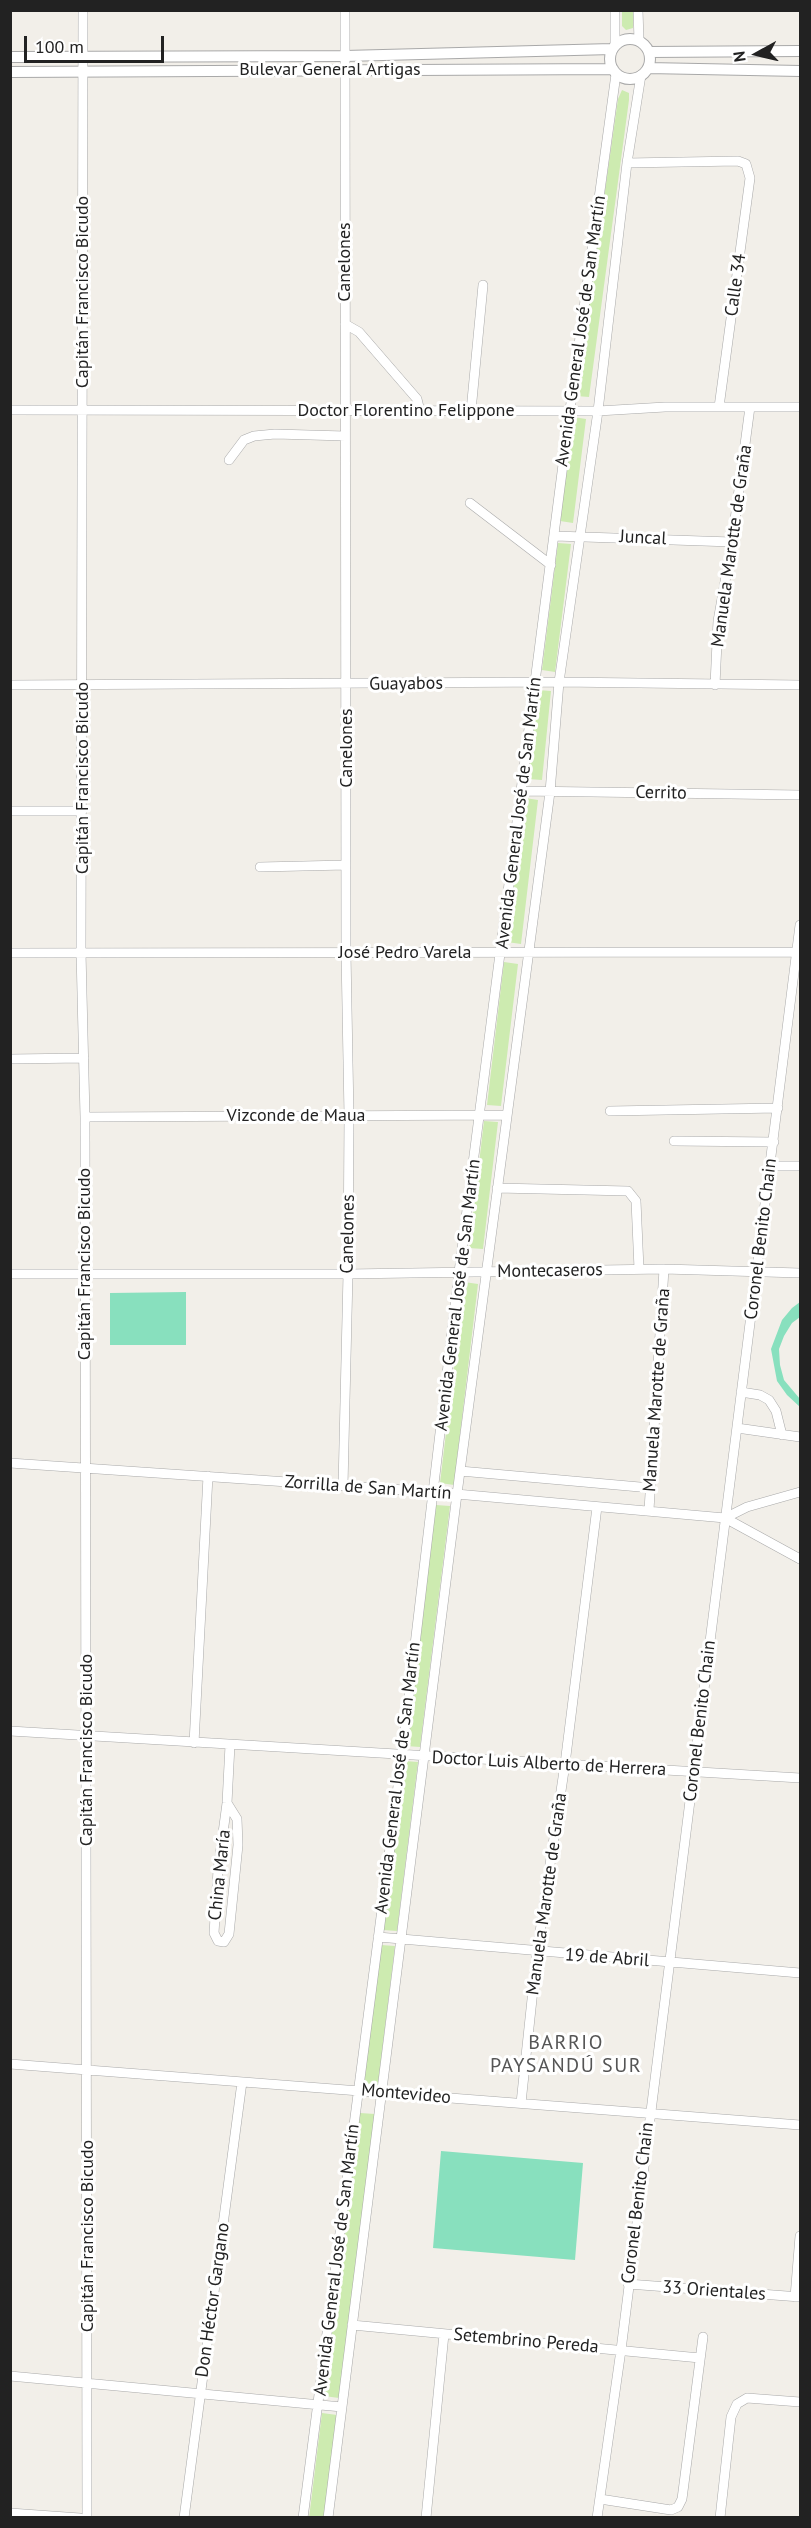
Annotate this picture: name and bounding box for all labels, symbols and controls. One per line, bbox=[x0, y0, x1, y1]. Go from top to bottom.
scale bar bbox=[27, 24, 166, 62]
north arrow bbox=[727, 24, 787, 84]
text: 100 m bbox=[35, 35, 84, 58]
text: N bbox=[729, 50, 750, 63]
street label: Bulevar General Artigas bbox=[239, 59, 421, 81]
street label: Avenida General José de San Martín bbox=[551, 194, 611, 468]
street label: Capitán Francisco Bicudo bbox=[72, 196, 94, 388]
street label: Canelones bbox=[334, 222, 356, 302]
street label: Calle 34 bbox=[721, 252, 751, 318]
street label: Doctor Florentino Felippone bbox=[297, 400, 515, 422]
street label: Manuela Marotte de Graña bbox=[707, 443, 757, 649]
street label: Juncal bbox=[619, 526, 667, 550]
street label: Guayabos bbox=[369, 673, 443, 695]
street label: Avenida General José de San Martín bbox=[492, 676, 546, 950]
street label: Capitán Francisco Bicudo bbox=[72, 682, 94, 874]
street label: Canelones bbox=[336, 708, 358, 788]
street label: Cerrito bbox=[635, 782, 687, 804]
street label: José Pedro Varela bbox=[339, 942, 471, 964]
street label: Vizconde de Maua bbox=[226, 1105, 366, 1127]
street label: Coronel Benito Chain bbox=[740, 1157, 782, 1321]
street label: Avenida General José de San Martín bbox=[431, 1158, 485, 1432]
street label: Capitán Francisco Bicudo bbox=[74, 1168, 96, 1360]
street label: Canelones bbox=[337, 1194, 359, 1274]
street label: Montecaseros bbox=[497, 1259, 603, 1283]
street label: Manuela Marotte de Graña bbox=[639, 1287, 675, 1493]
street label: Zorrilla de San Martín bbox=[284, 1471, 452, 1505]
street label: Coronel Benito Chain bbox=[679, 1639, 721, 1803]
street label: Avenida General José de San Martín bbox=[371, 1641, 425, 1915]
street label: Capitán Francisco Bicudo bbox=[76, 1654, 98, 1846]
street label: Doctor Luis Alberto de Herrera bbox=[431, 1747, 667, 1781]
street label: Manuela Marotte de Graña bbox=[522, 1791, 572, 1997]
street label: China María bbox=[204, 1828, 236, 1922]
street label: 19 de Abril bbox=[564, 1944, 650, 1972]
district label: BARRIO PAYSANDÚ SUR bbox=[490, 2031, 642, 2078]
street label: Montevideo bbox=[360, 2079, 452, 2109]
street label: Coronel Benito Chain bbox=[617, 2121, 659, 2285]
street label: Avenida General José de San Martín bbox=[310, 2123, 364, 2397]
street label: Capitán Francisco Bicudo bbox=[77, 2140, 99, 2332]
street label: Don Héctor Gargano bbox=[191, 2221, 235, 2379]
street label: 33 Orientales bbox=[662, 2277, 766, 2305]
street label: Setembrino Pereda bbox=[452, 2324, 600, 2358]

